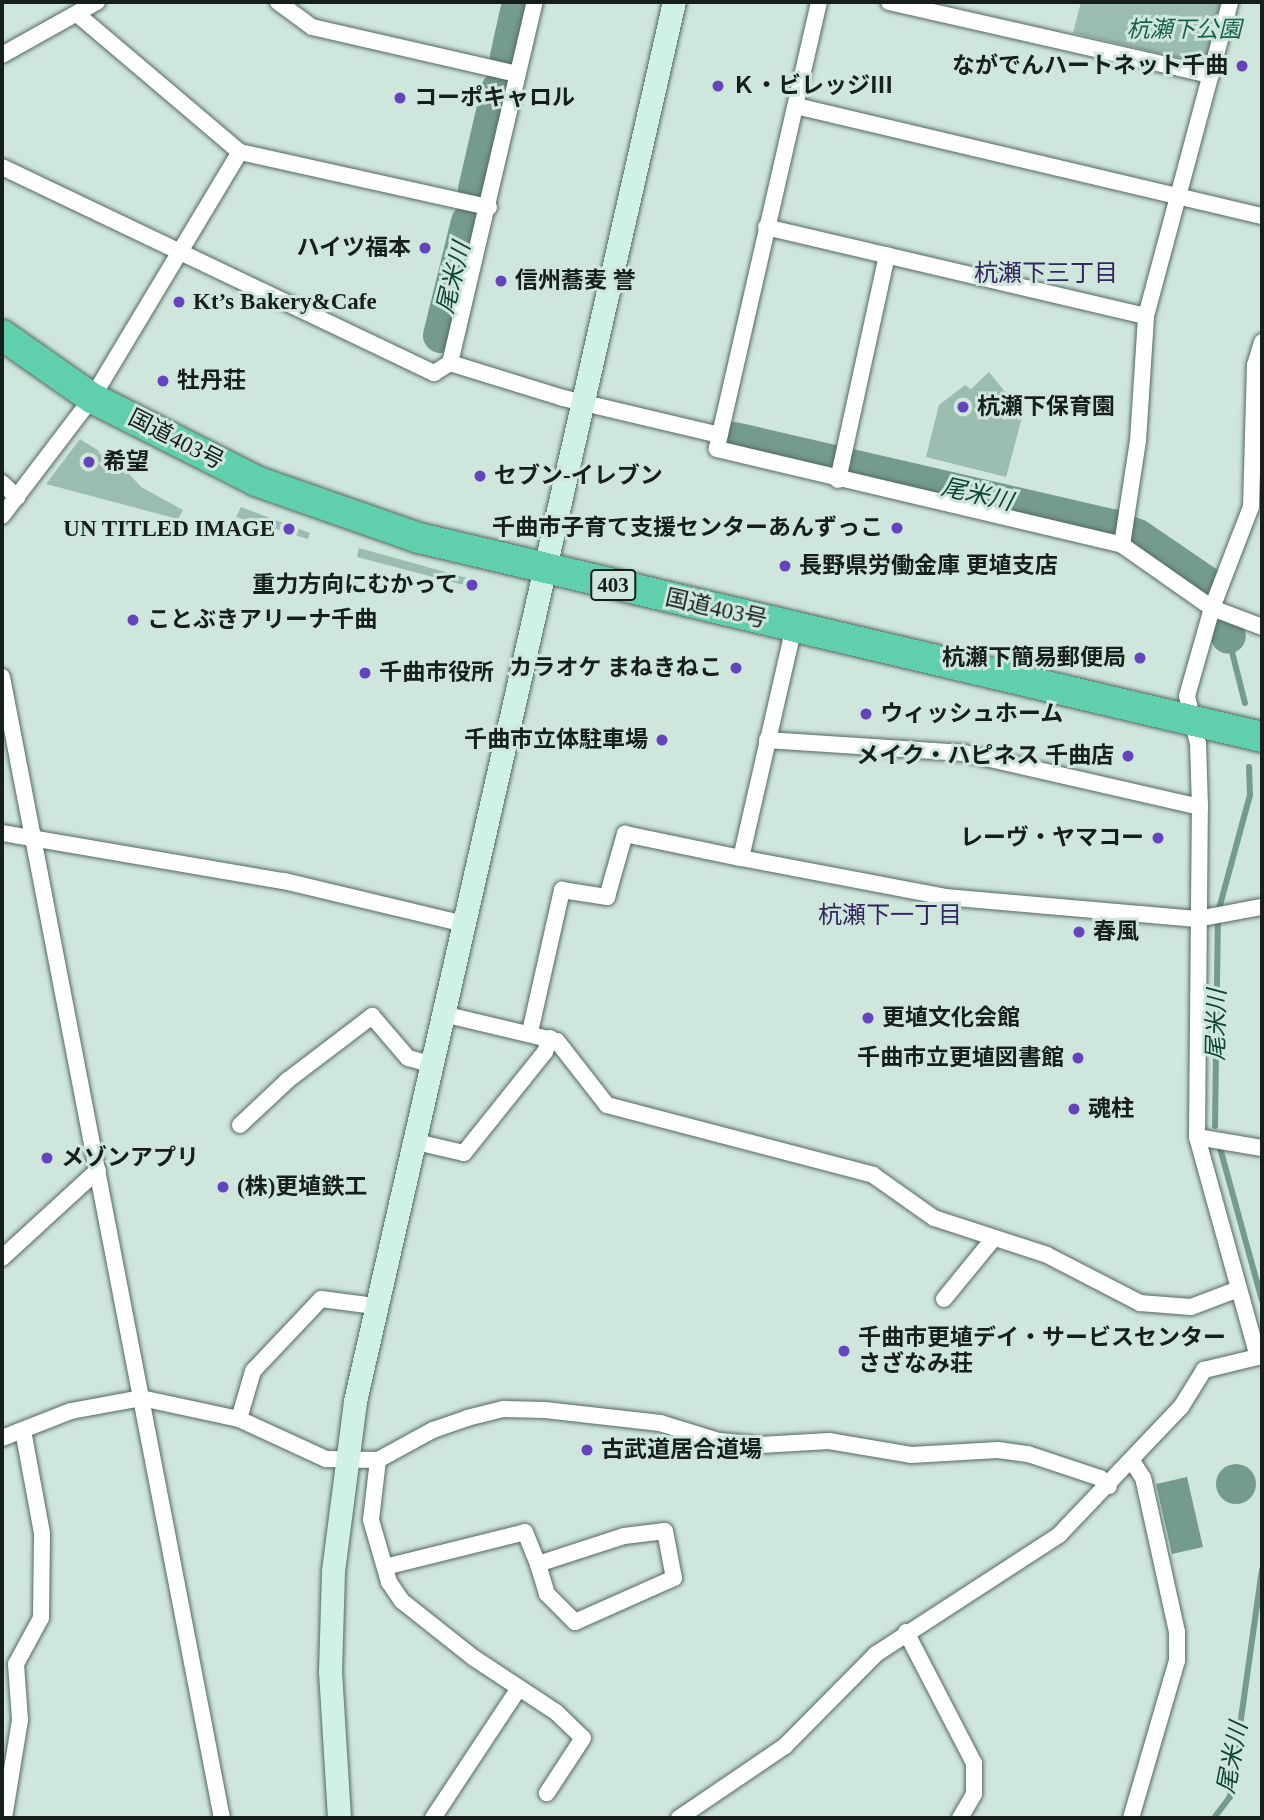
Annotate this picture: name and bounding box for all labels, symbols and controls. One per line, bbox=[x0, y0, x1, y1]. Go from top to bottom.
park label: 杭瀬下公園 bbox=[1127, 16, 1241, 44]
place label: ながでんハートネット千曲 bbox=[952, 52, 1228, 80]
marker: ながでんハートネット千曲 bbox=[1234, 58, 1250, 74]
place label: Ｋ・ビレッジⅢ bbox=[732, 72, 893, 100]
marker: Ｋ・ビレッジⅢ bbox=[710, 78, 726, 94]
place label: コーポキャロル bbox=[414, 84, 575, 112]
marker: コーポキャロル bbox=[392, 90, 408, 106]
place label: ハイツ福本 bbox=[296, 234, 411, 262]
marker: ハイツ福本 bbox=[417, 240, 433, 256]
water label: 尾米川 bbox=[431, 240, 477, 316]
district label: 杭瀬下三丁目 bbox=[974, 260, 1118, 288]
place label: 信州蕎麦 誉 bbox=[515, 267, 636, 295]
marker: 信州蕎麦 誉 bbox=[493, 273, 509, 289]
place label: Kt’s Bakery&Cafe bbox=[193, 288, 377, 316]
marker: Kt’s Bakery&Cafe bbox=[171, 294, 187, 310]
place label: 牡丹荘 bbox=[177, 367, 246, 395]
marker: 牡丹荘 bbox=[155, 373, 171, 389]
place label: 杭瀬下保育園 bbox=[977, 393, 1115, 421]
marker: 杭瀬下保育園 bbox=[955, 399, 971, 415]
street label: 国道403号 bbox=[124, 404, 228, 476]
place label: 希望 bbox=[103, 448, 149, 476]
marker: 希望 bbox=[81, 454, 97, 470]
place label: セブン-イレブン bbox=[494, 462, 663, 490]
marker: セブン-イレブン bbox=[472, 468, 488, 484]
water label: 尾米川 bbox=[939, 473, 1015, 517]
place label: 千曲市子育て支援センターあんずっこ bbox=[492, 514, 883, 542]
place label: UN TITLED IMAGE bbox=[63, 515, 275, 543]
marker: 千曲市子育て支援センターあんずっこ bbox=[889, 520, 905, 536]
marker: UN TITLED IMAGE bbox=[281, 521, 297, 537]
place label: 長野県労働金庫 更埴支店 bbox=[799, 552, 1058, 580]
marker: 長野県労働金庫 更埴支店 bbox=[777, 558, 793, 574]
road number: 403 bbox=[590, 568, 636, 602]
place label: 重力方向にむかって bbox=[251, 571, 458, 599]
marker: 重力方向にむかって bbox=[464, 577, 480, 593]
street label: 国道403号 bbox=[662, 584, 770, 634]
place label: ことぶきアリーナ千曲 bbox=[147, 606, 377, 634]
marker: ことぶきアリーナ千曲 bbox=[125, 612, 141, 628]
place label: 杭瀬下簡易郵便局 bbox=[942, 644, 1126, 672]
marker: 杭瀬下簡易郵便局 bbox=[1132, 650, 1148, 666]
place label: カラオケ まねきねこ bbox=[509, 654, 722, 682]
place label: 千曲市役所 bbox=[379, 659, 494, 687]
marker: カラオケ まねきねこ bbox=[728, 660, 744, 676]
marker: 千曲市役所 bbox=[357, 665, 373, 681]
place label: ウィッシュホーム bbox=[880, 700, 1064, 728]
marker: ウィッシュホーム bbox=[858, 706, 874, 722]
place label: 千曲市立体駐車場 bbox=[464, 726, 648, 754]
marker: 千曲市立体駐車場 bbox=[654, 732, 670, 748]
place label: メイク・ハピネス 千曲店 bbox=[856, 742, 1114, 770]
marker: メイク・ハピネス 千曲店 bbox=[1120, 748, 1136, 764]
place label: レーヴ・ヤマコー bbox=[960, 824, 1144, 852]
marker: レーヴ・ヤマコー bbox=[1150, 830, 1166, 846]
district label: 杭瀬下一丁目 bbox=[818, 902, 962, 930]
place label: 春風 bbox=[1093, 918, 1139, 946]
marker: 春風 bbox=[1071, 924, 1087, 940]
water label: 尾米川 bbox=[1202, 989, 1232, 1061]
place label: 更埴文化会館 bbox=[882, 1004, 1020, 1032]
marker: 更埴文化会館 bbox=[860, 1010, 876, 1026]
place label: 千曲市立更埴図書館 bbox=[857, 1044, 1064, 1072]
marker: 千曲市立更埴図書館 bbox=[1070, 1050, 1086, 1066]
place label: 魂柱 bbox=[1088, 1095, 1134, 1123]
marker: 魂柱 bbox=[1066, 1101, 1082, 1117]
place label: メゾンアプリ bbox=[61, 1144, 199, 1172]
marker: メゾンアプリ bbox=[39, 1150, 55, 1166]
place label: (株)更埴鉄工 bbox=[237, 1173, 367, 1201]
marker: (株)更埴鉄工 bbox=[215, 1179, 231, 1195]
place label: 千曲市更埴デイ・サービスセンター さざなみ荘 bbox=[858, 1324, 1226, 1378]
marker: 千曲市更埴デイ・サービスセンター さざなみ荘 bbox=[836, 1343, 852, 1359]
place label: 古武道居合道場 bbox=[601, 1436, 762, 1464]
marker: 古武道居合道場 bbox=[579, 1442, 595, 1458]
water label: 尾米川 bbox=[1212, 1720, 1254, 1796]

